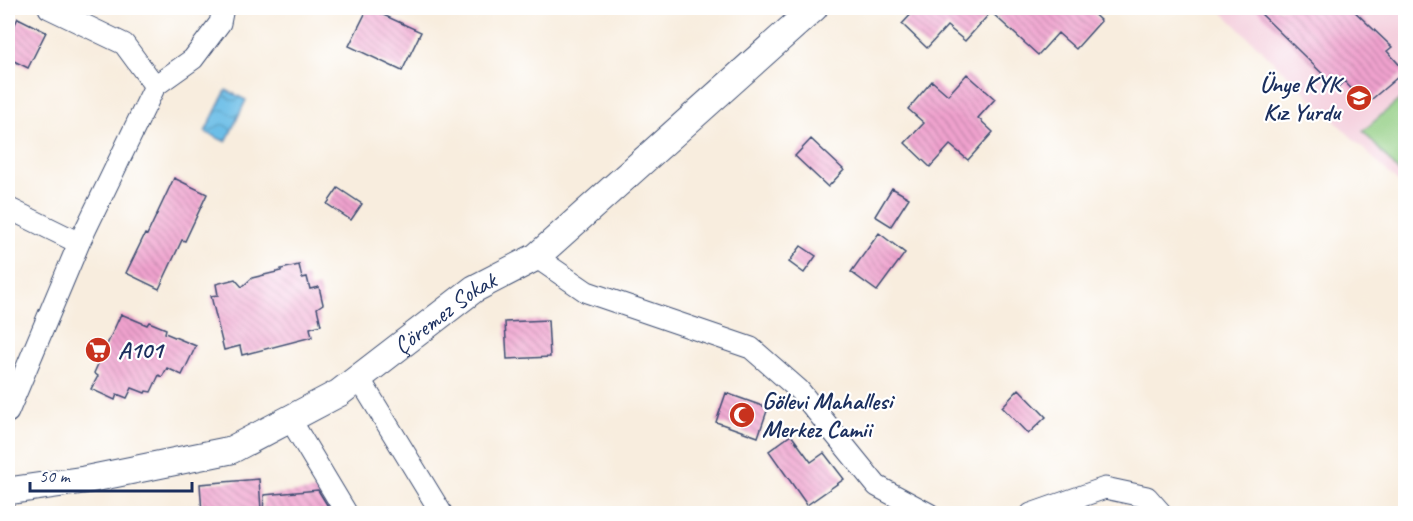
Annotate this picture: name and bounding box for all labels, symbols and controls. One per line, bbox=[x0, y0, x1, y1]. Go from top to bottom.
place label: Ünye KYK Kız Yurdu bbox=[1260, 69, 1345, 127]
school or university icon: Ünye KYK Kız Yurdu bbox=[1344, 83, 1374, 113]
street label: Çöremez Sokak bbox=[387, 264, 503, 360]
supermarket icon: A101 bbox=[83, 335, 113, 365]
place label: A101 bbox=[118, 335, 166, 365]
place label: Gölevi Mahallesi Merkez Camii bbox=[762, 386, 895, 444]
mosque icon: Gölevi Mahallesi Merkez Camii bbox=[727, 400, 757, 430]
scale bar bbox=[30, 455, 192, 493]
text: 50 m bbox=[39, 465, 72, 487]

